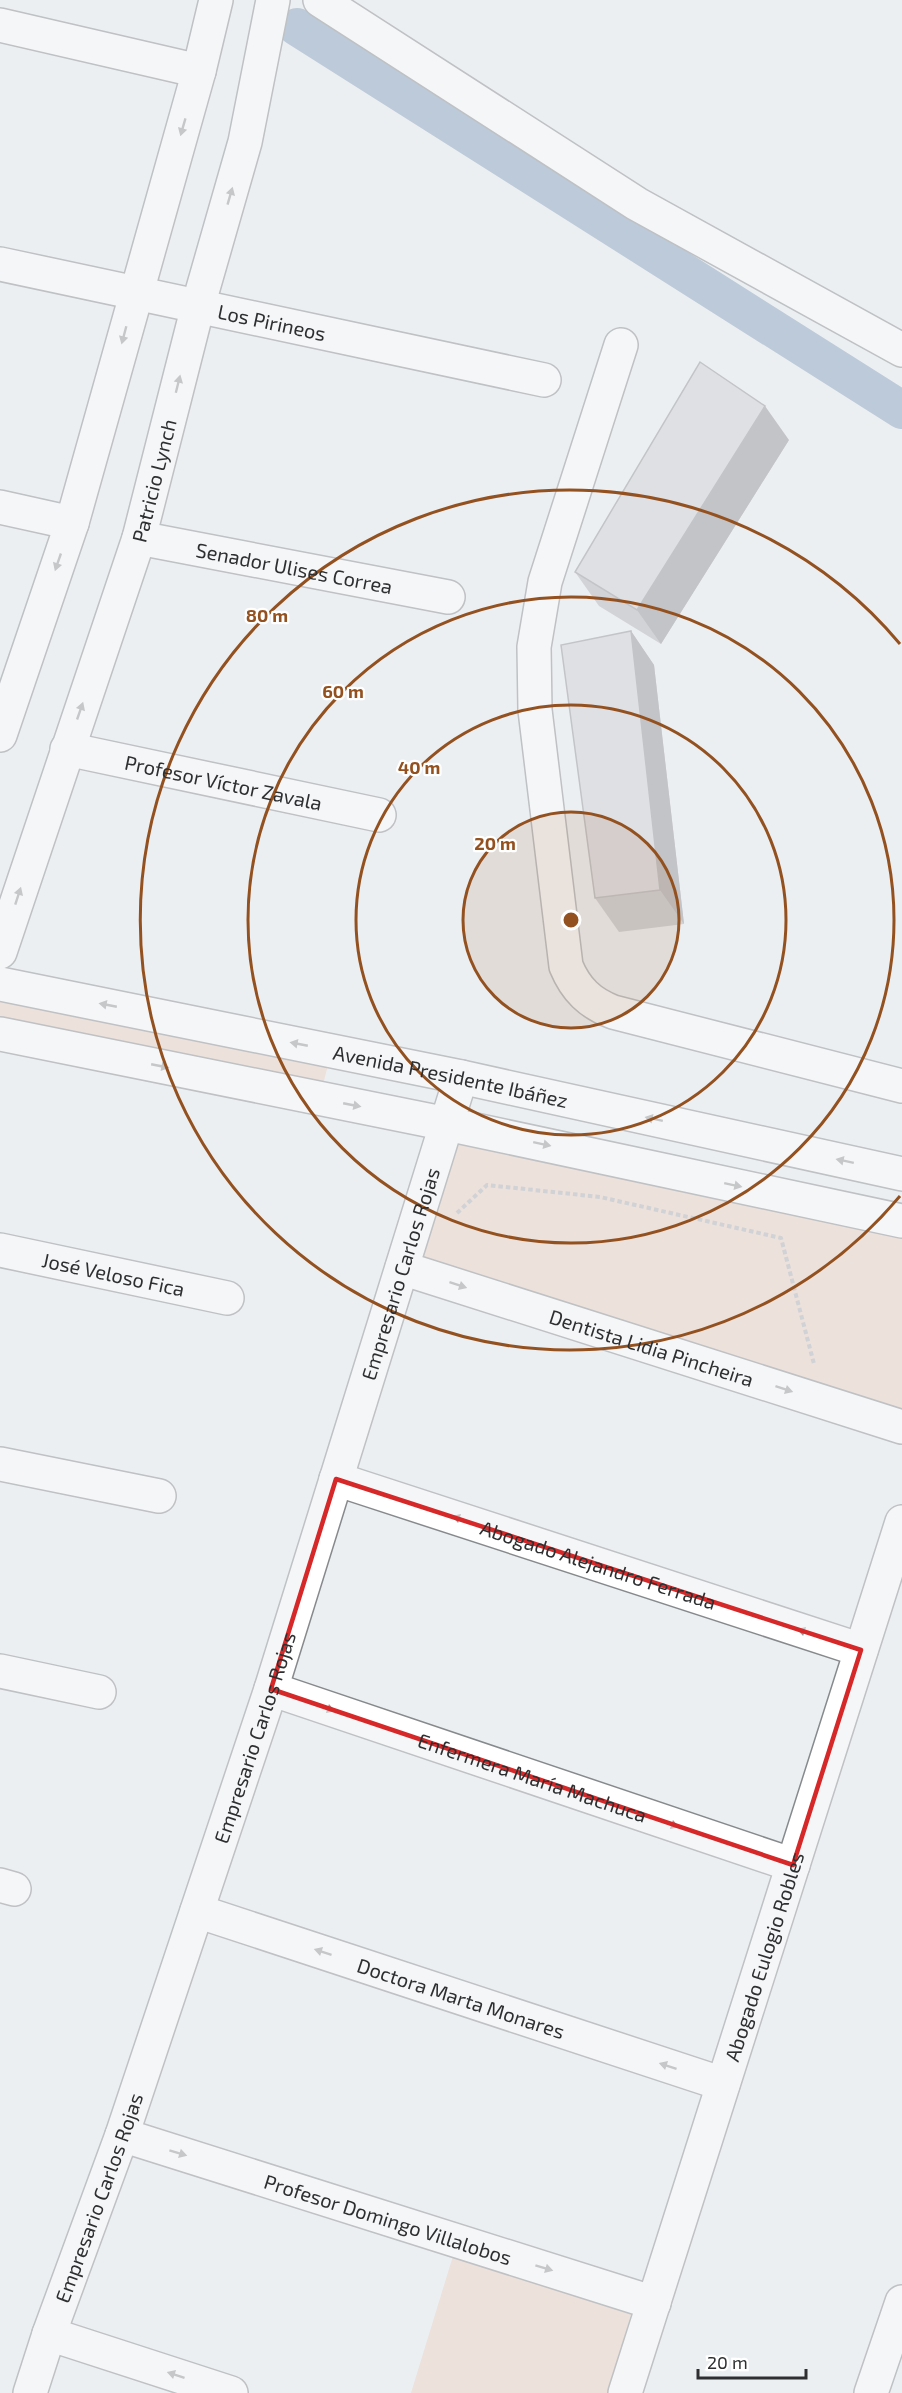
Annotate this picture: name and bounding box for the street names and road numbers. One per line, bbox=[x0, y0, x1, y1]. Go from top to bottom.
street label: Los Pirineos bbox=[216, 299, 328, 345]
street label: Patricio Lynch bbox=[126, 416, 181, 545]
street label: Senador Ulises Correa bbox=[194, 537, 394, 598]
street label: Profesor Víctor Zavala bbox=[123, 750, 324, 815]
street label: Avenida Presidente Ibáñez bbox=[331, 1040, 570, 1112]
street label: Empresario Carlos Rojas bbox=[356, 1165, 444, 1383]
street label: José Veloso Fica bbox=[40, 1247, 187, 1301]
street label: Dentista Lidia Pincheira bbox=[546, 1304, 757, 1391]
street label: Abogado Alejandro Ferrada bbox=[477, 1515, 719, 1614]
street label: Empresario Carlos Rojas bbox=[208, 1629, 300, 1846]
street label: Enfermera María Machuca bbox=[415, 1727, 650, 1827]
street label: Abogado Eulogio Robles bbox=[719, 1849, 808, 2064]
street label: Doctora Marta Monares bbox=[354, 1953, 568, 2043]
street label: Empresario Carlos Rojas bbox=[50, 2090, 147, 2306]
street label: Profesor Domingo Villalobos bbox=[261, 2169, 515, 2269]

